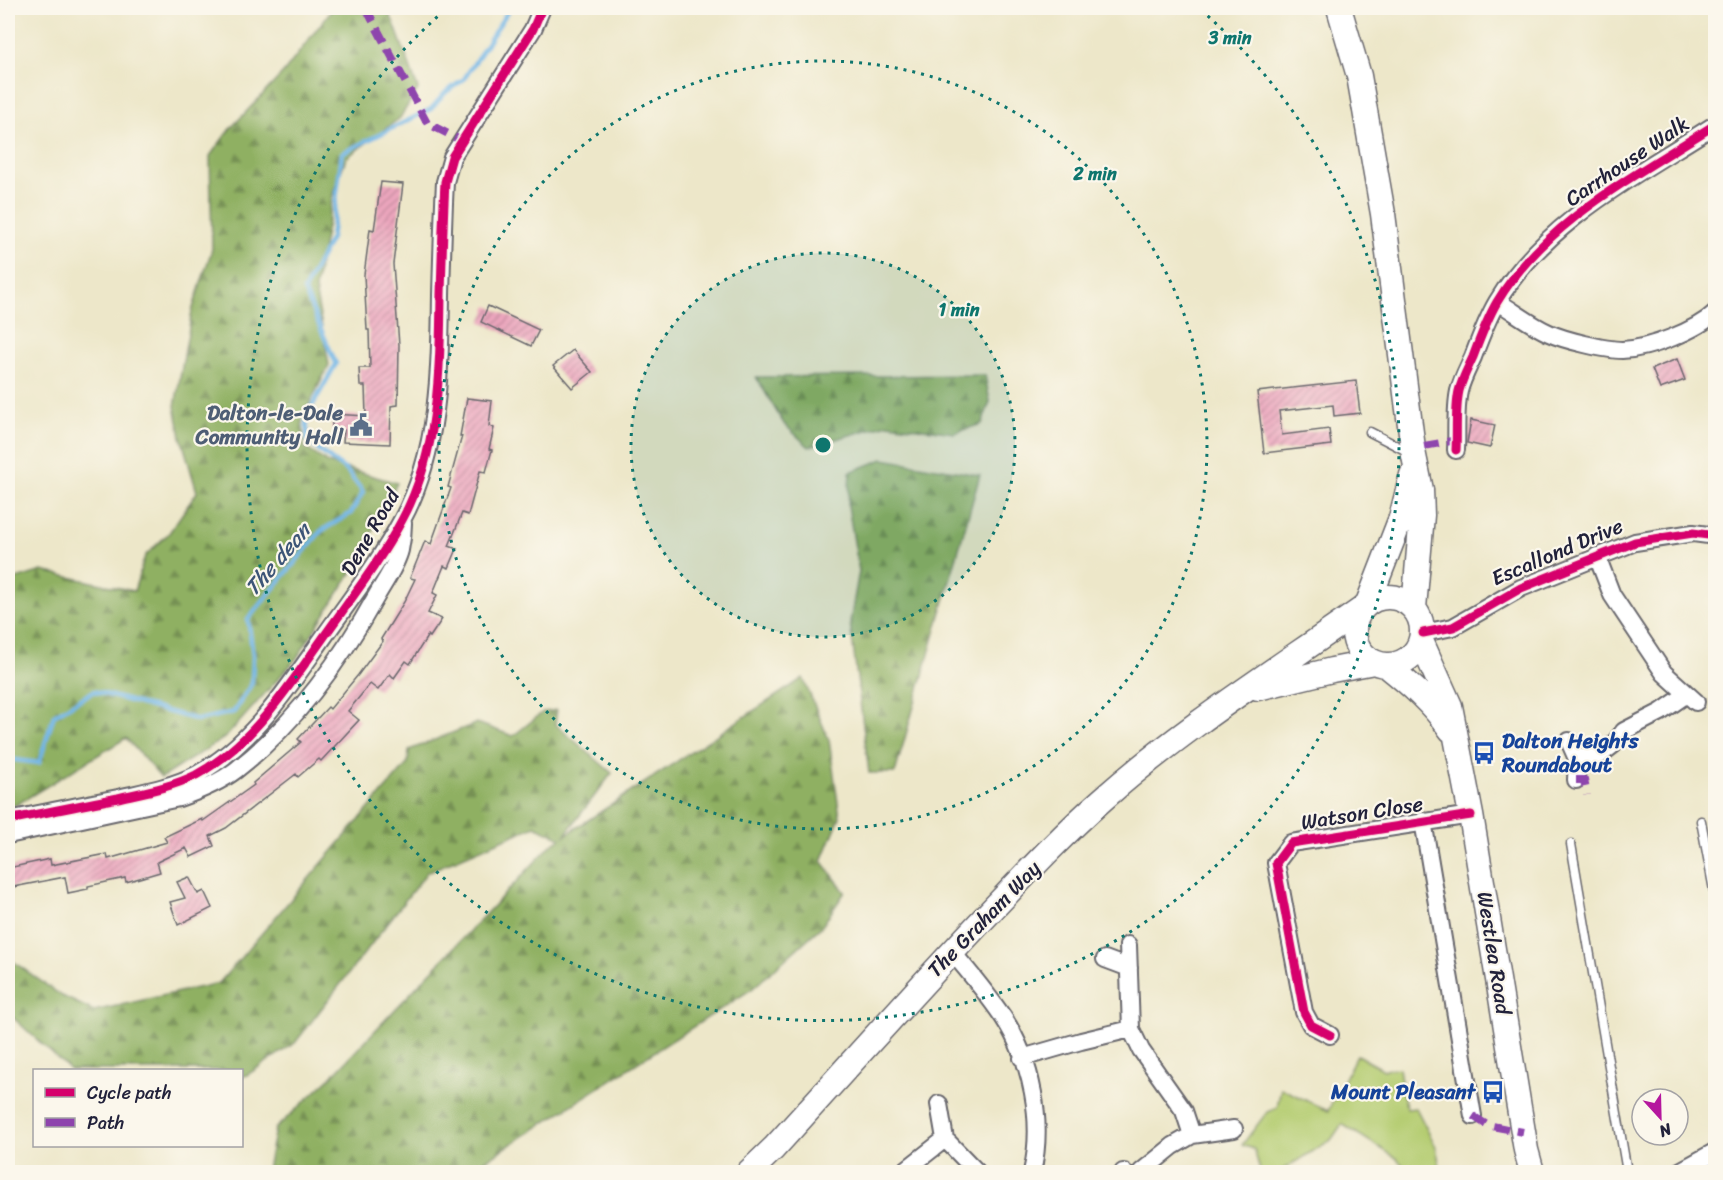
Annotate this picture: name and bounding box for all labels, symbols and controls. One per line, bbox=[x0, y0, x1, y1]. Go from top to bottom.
text: 3 min bbox=[1207, 22, 1252, 54]
street label: Carrhouse Walk bbox=[1557, 105, 1697, 217]
text: 2 min bbox=[1072, 158, 1117, 190]
text: 1 min bbox=[939, 294, 980, 326]
place label: Dalton-le-Dale Community Hall bbox=[195, 394, 344, 456]
public building icon: Dalton-le-Dale Community Hall bbox=[348, 412, 374, 438]
centre of rings bbox=[813, 435, 833, 455]
street label: Dene Road bbox=[330, 479, 411, 583]
street label: Escallond Drive bbox=[1485, 507, 1629, 597]
water label: The dean bbox=[234, 512, 322, 605]
place label: Dalton Heights Roundabout bbox=[1501, 722, 1640, 784]
bus stop icon: Dalton Heights Roundabout bbox=[1471, 740, 1497, 766]
street label: Watson Close bbox=[1298, 785, 1426, 841]
street label: The Graham Way bbox=[918, 851, 1051, 987]
street label: Westlea Road bbox=[1466, 889, 1523, 1019]
legend bbox=[33, 1069, 243, 1147]
place label: Mount Pleasant bbox=[1330, 1073, 1477, 1111]
text: Cycle path bbox=[87, 1077, 171, 1109]
bus stop icon: Mount Pleasant bbox=[1480, 1079, 1506, 1105]
north arrow bbox=[1630, 1087, 1690, 1147]
text: Path bbox=[87, 1107, 124, 1139]
text: N bbox=[1654, 1115, 1677, 1146]

